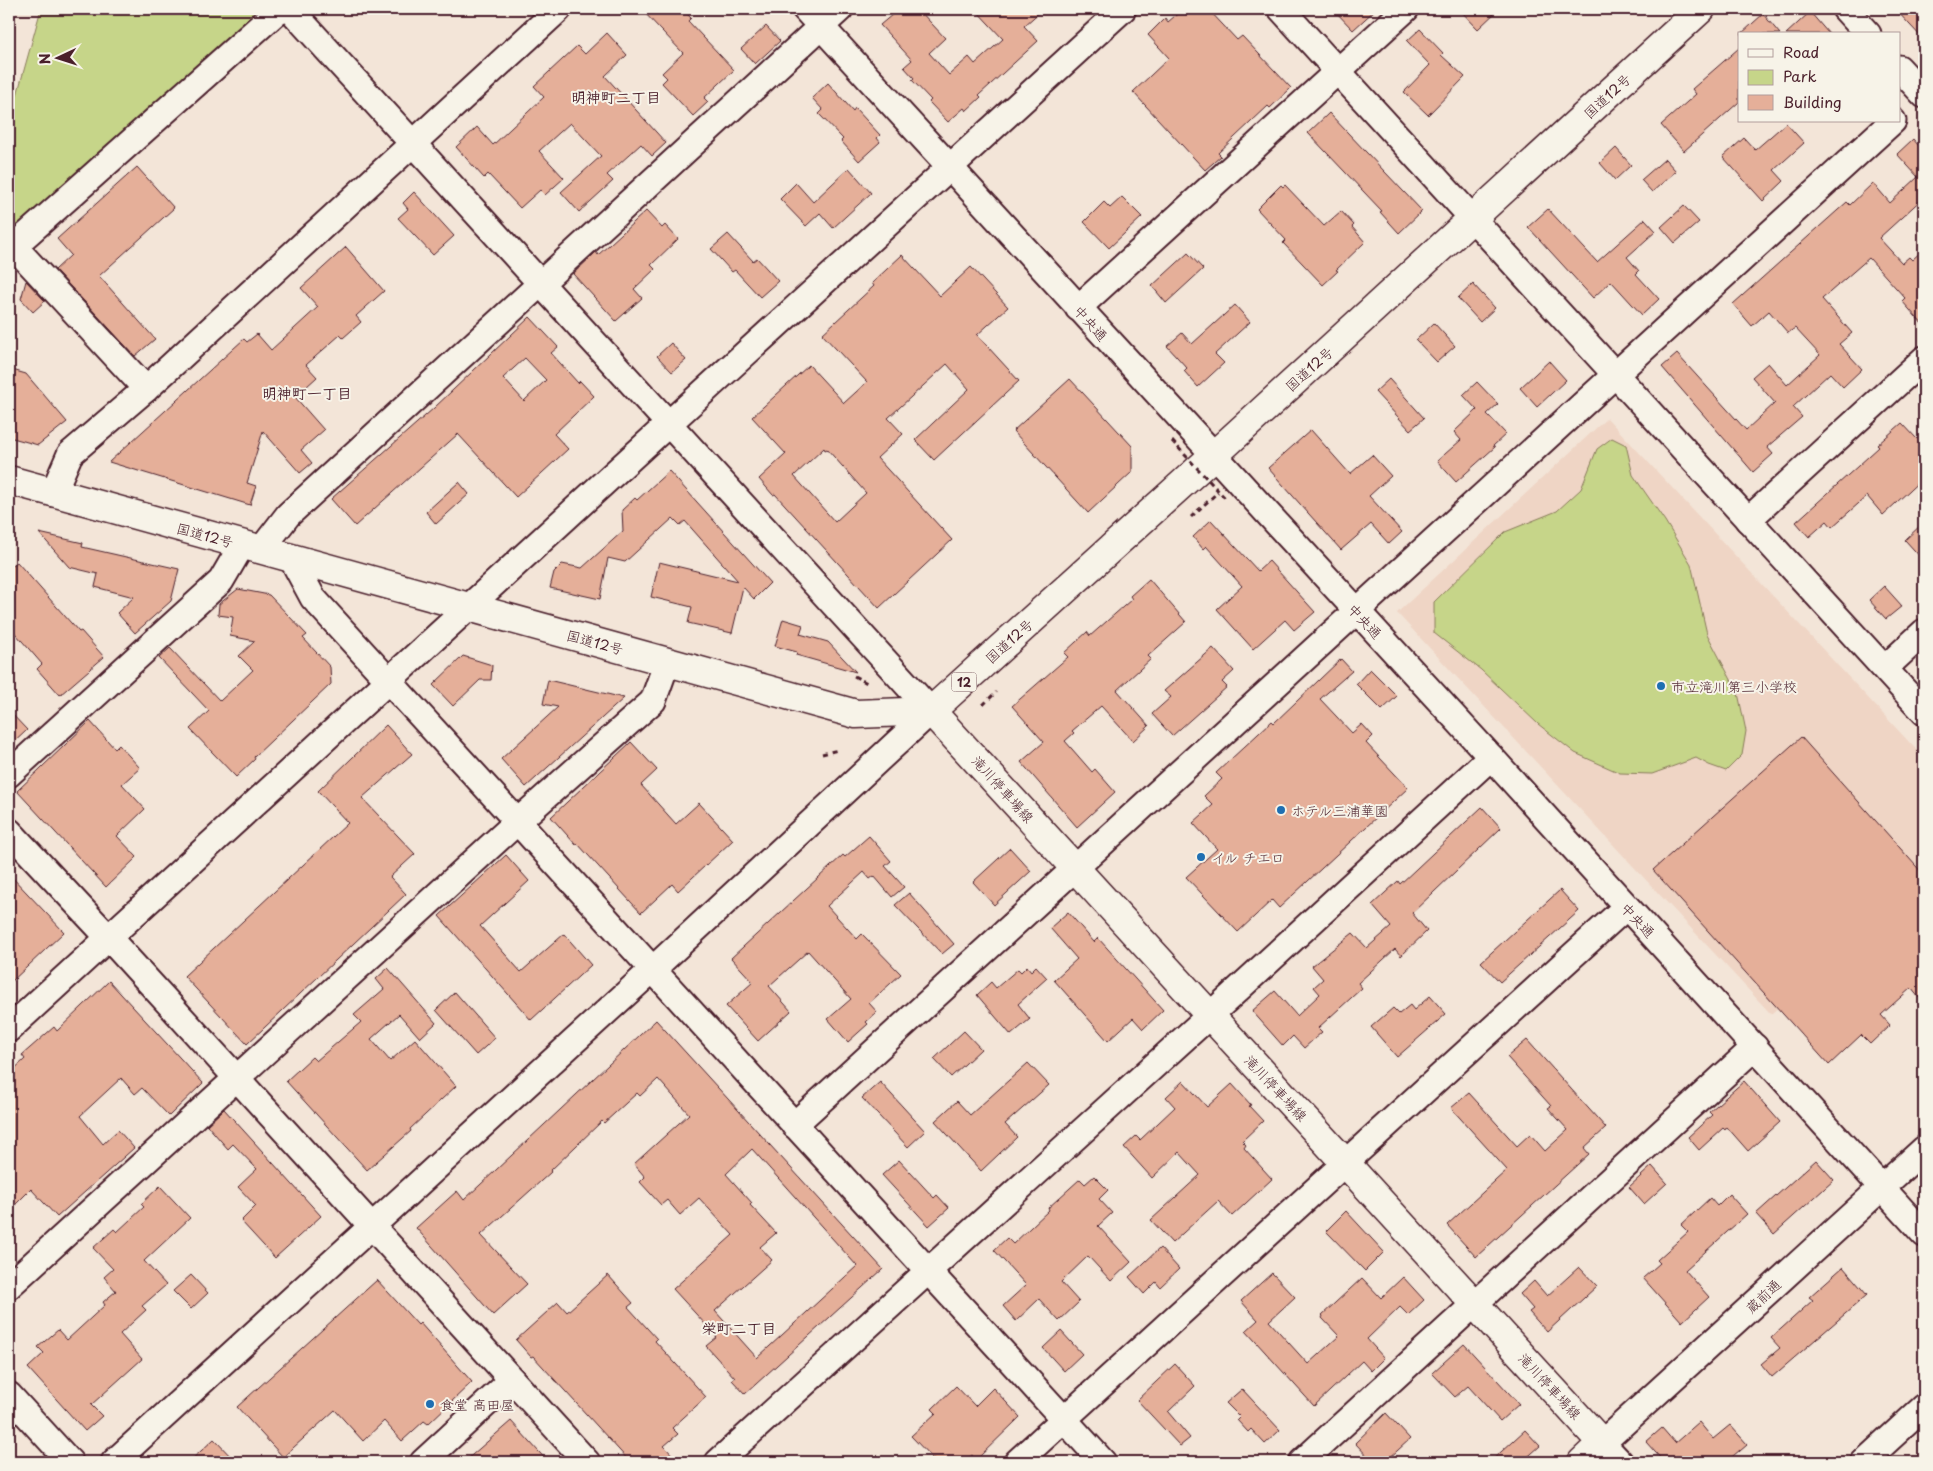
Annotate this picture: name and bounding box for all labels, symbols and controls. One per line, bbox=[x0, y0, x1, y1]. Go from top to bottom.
north arrow bbox=[32, 32, 82, 82]
legend bbox=[1738, 32, 1900, 122]
text: Road bbox=[1783, 40, 1819, 63]
text: N bbox=[34, 53, 55, 65]
text: Park bbox=[1783, 64, 1817, 87]
street label: 国道12号 bbox=[1579, 68, 1635, 124]
district label: 明神町二丁目 bbox=[571, 85, 661, 108]
text: Building bbox=[1783, 90, 1842, 113]
street label: 中央通 bbox=[1069, 300, 1113, 346]
street label: 国道12号 bbox=[1280, 342, 1338, 396]
district label: 明神町一丁目 bbox=[262, 381, 352, 404]
street label: 国道12号 bbox=[174, 517, 236, 553]
street label: 中央通 bbox=[1343, 598, 1387, 644]
street label: 国道12号 bbox=[980, 614, 1038, 668]
street label: 国道12号 bbox=[564, 624, 626, 660]
road number: 12 bbox=[952, 672, 976, 692]
place label: 市立滝川第三小学校 bbox=[1671, 676, 1797, 697]
marker: 市立滝川第三小学校 bbox=[1655, 680, 1667, 692]
street label: 滝川停車場線 bbox=[967, 751, 1039, 827]
place label: ホテル三浦華園 bbox=[1291, 800, 1388, 821]
marker: ホテル三浦華園 bbox=[1275, 804, 1287, 816]
place label: イル チエロ bbox=[1211, 847, 1285, 868]
marker: イル チエロ bbox=[1195, 851, 1207, 863]
street label: 中央通 bbox=[1616, 897, 1660, 943]
street label: 滝川停車場線 bbox=[1240, 1050, 1312, 1126]
street label: 蔵前通 bbox=[1740, 1274, 1786, 1318]
district label: 栄町二丁目 bbox=[701, 1316, 777, 1339]
street label: 滝川停車場線 bbox=[1514, 1348, 1586, 1424]
place label: 食堂 高田屋 bbox=[440, 1394, 515, 1415]
marker: 食堂 高田屋 bbox=[424, 1398, 436, 1410]

